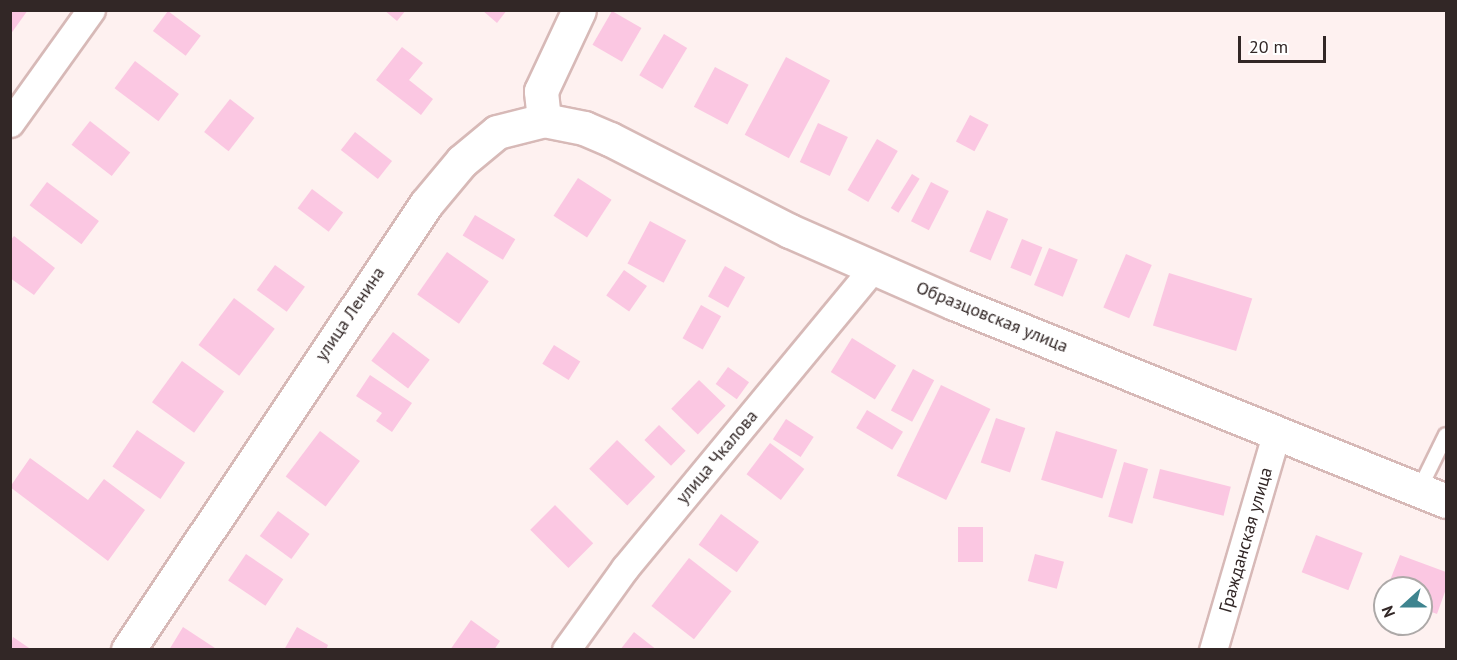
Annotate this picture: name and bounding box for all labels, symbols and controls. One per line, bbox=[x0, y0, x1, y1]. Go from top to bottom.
scale bar bbox=[1241, 24, 1330, 62]
text: 20 m bbox=[1249, 35, 1288, 58]
street label: улица Ленина bbox=[311, 263, 389, 365]
street label: Образцовская улица bbox=[913, 277, 1071, 357]
street label: улица Чкалова bbox=[672, 406, 762, 508]
street label: Гражданская улица bbox=[1215, 465, 1277, 615]
north arrow bbox=[1373, 576, 1433, 636]
text: N bbox=[1377, 603, 1399, 620]

